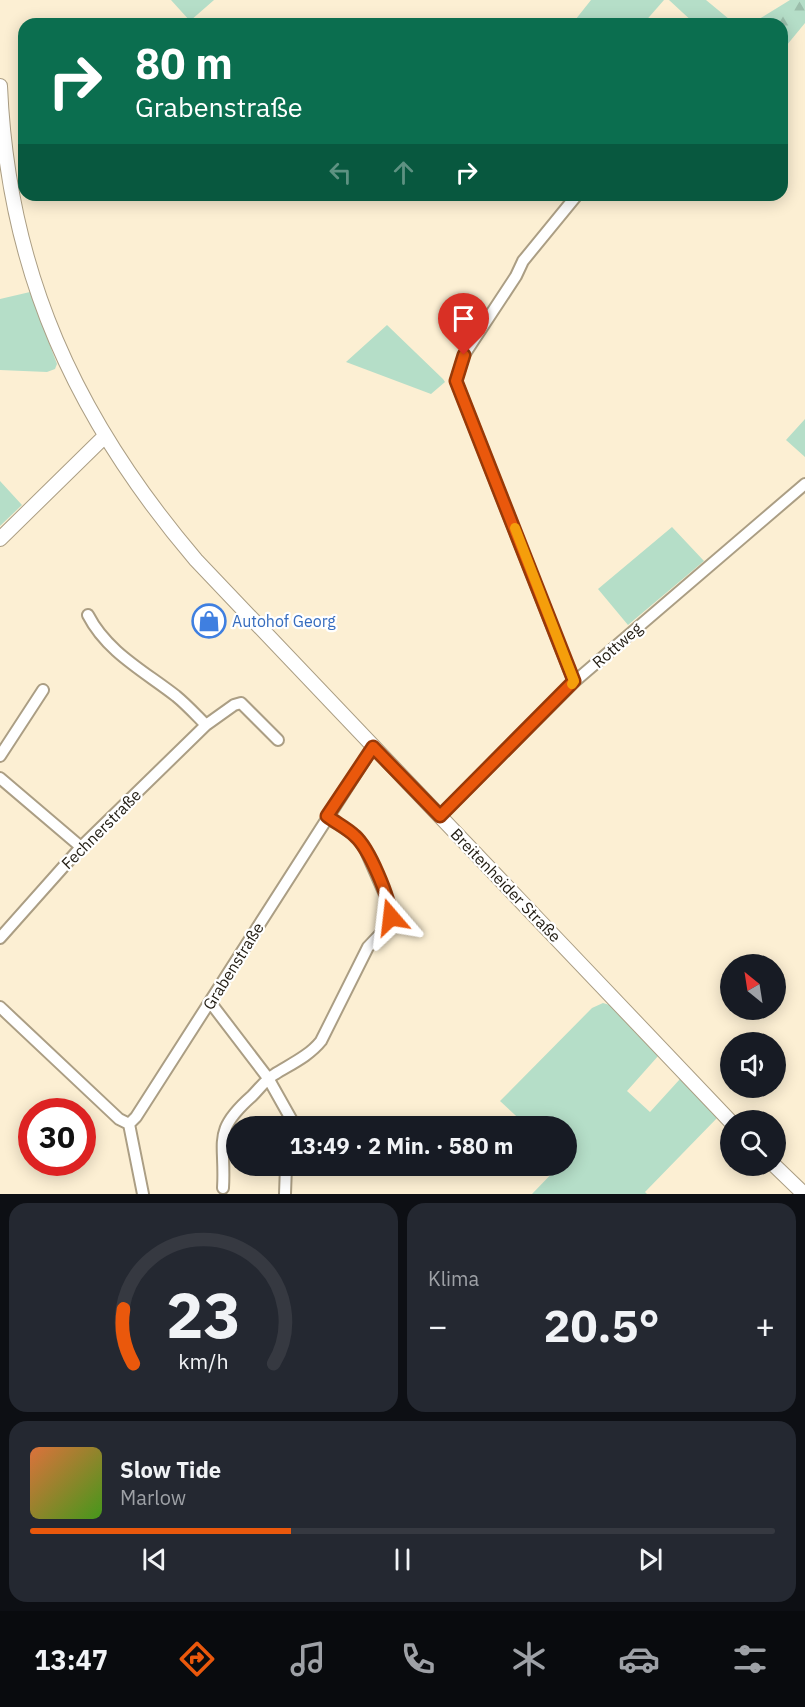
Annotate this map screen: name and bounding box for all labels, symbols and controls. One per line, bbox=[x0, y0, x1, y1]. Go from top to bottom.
text: 80 m bbox=[135, 36, 233, 91]
icon: right bbox=[36, 42, 114, 120]
text: Grabenstraße bbox=[135, 89, 303, 124]
icon: left bbox=[324, 156, 357, 189]
icon: ahead bbox=[387, 156, 420, 189]
icon: right bbox=[450, 156, 483, 189]
pin bbox=[438, 293, 489, 355]
icon: arrive bbox=[447, 302, 480, 335]
shop icon: Autohof Georg bbox=[191, 603, 227, 639]
place label: Autohof Georg bbox=[232, 611, 336, 631]
street label: Rottweg bbox=[588, 618, 646, 672]
street label: Fechnerstraße bbox=[57, 785, 145, 873]
street label: Breitenheider Straße bbox=[447, 824, 566, 946]
position arrow bbox=[359, 885, 423, 949]
street label: Grabenstraße bbox=[198, 918, 268, 1013]
north arrow bbox=[720, 954, 786, 1020]
map controls bbox=[720, 954, 786, 1176]
button: sound bbox=[720, 1032, 786, 1098]
speed limit sign: 30 bbox=[18, 1098, 96, 1176]
button: search bbox=[720, 1110, 786, 1176]
text: 13:49 · 2 Min. · 580 m bbox=[290, 1131, 513, 1160]
text: Klima bbox=[428, 1265, 479, 1292]
text: 23 bbox=[166, 1274, 241, 1355]
text: 20.5° bbox=[543, 1296, 660, 1354]
text: − bbox=[428, 1304, 448, 1347]
text: + bbox=[755, 1304, 775, 1347]
text: km/h bbox=[178, 1348, 229, 1376]
text: Slow Tide bbox=[120, 1455, 221, 1484]
text: Marlow bbox=[120, 1484, 186, 1511]
icon: previous bbox=[138, 1543, 171, 1576]
icon: pause bbox=[386, 1543, 419, 1576]
icon: next bbox=[634, 1543, 667, 1576]
icon: directions bbox=[176, 1638, 218, 1680]
icon: music bbox=[287, 1638, 329, 1680]
icon: phone bbox=[397, 1638, 439, 1680]
icon: climate bbox=[508, 1638, 550, 1680]
icon: car bbox=[618, 1638, 660, 1680]
icon: filters bbox=[729, 1638, 771, 1680]
text: 13:47 bbox=[34, 1642, 108, 1677]

